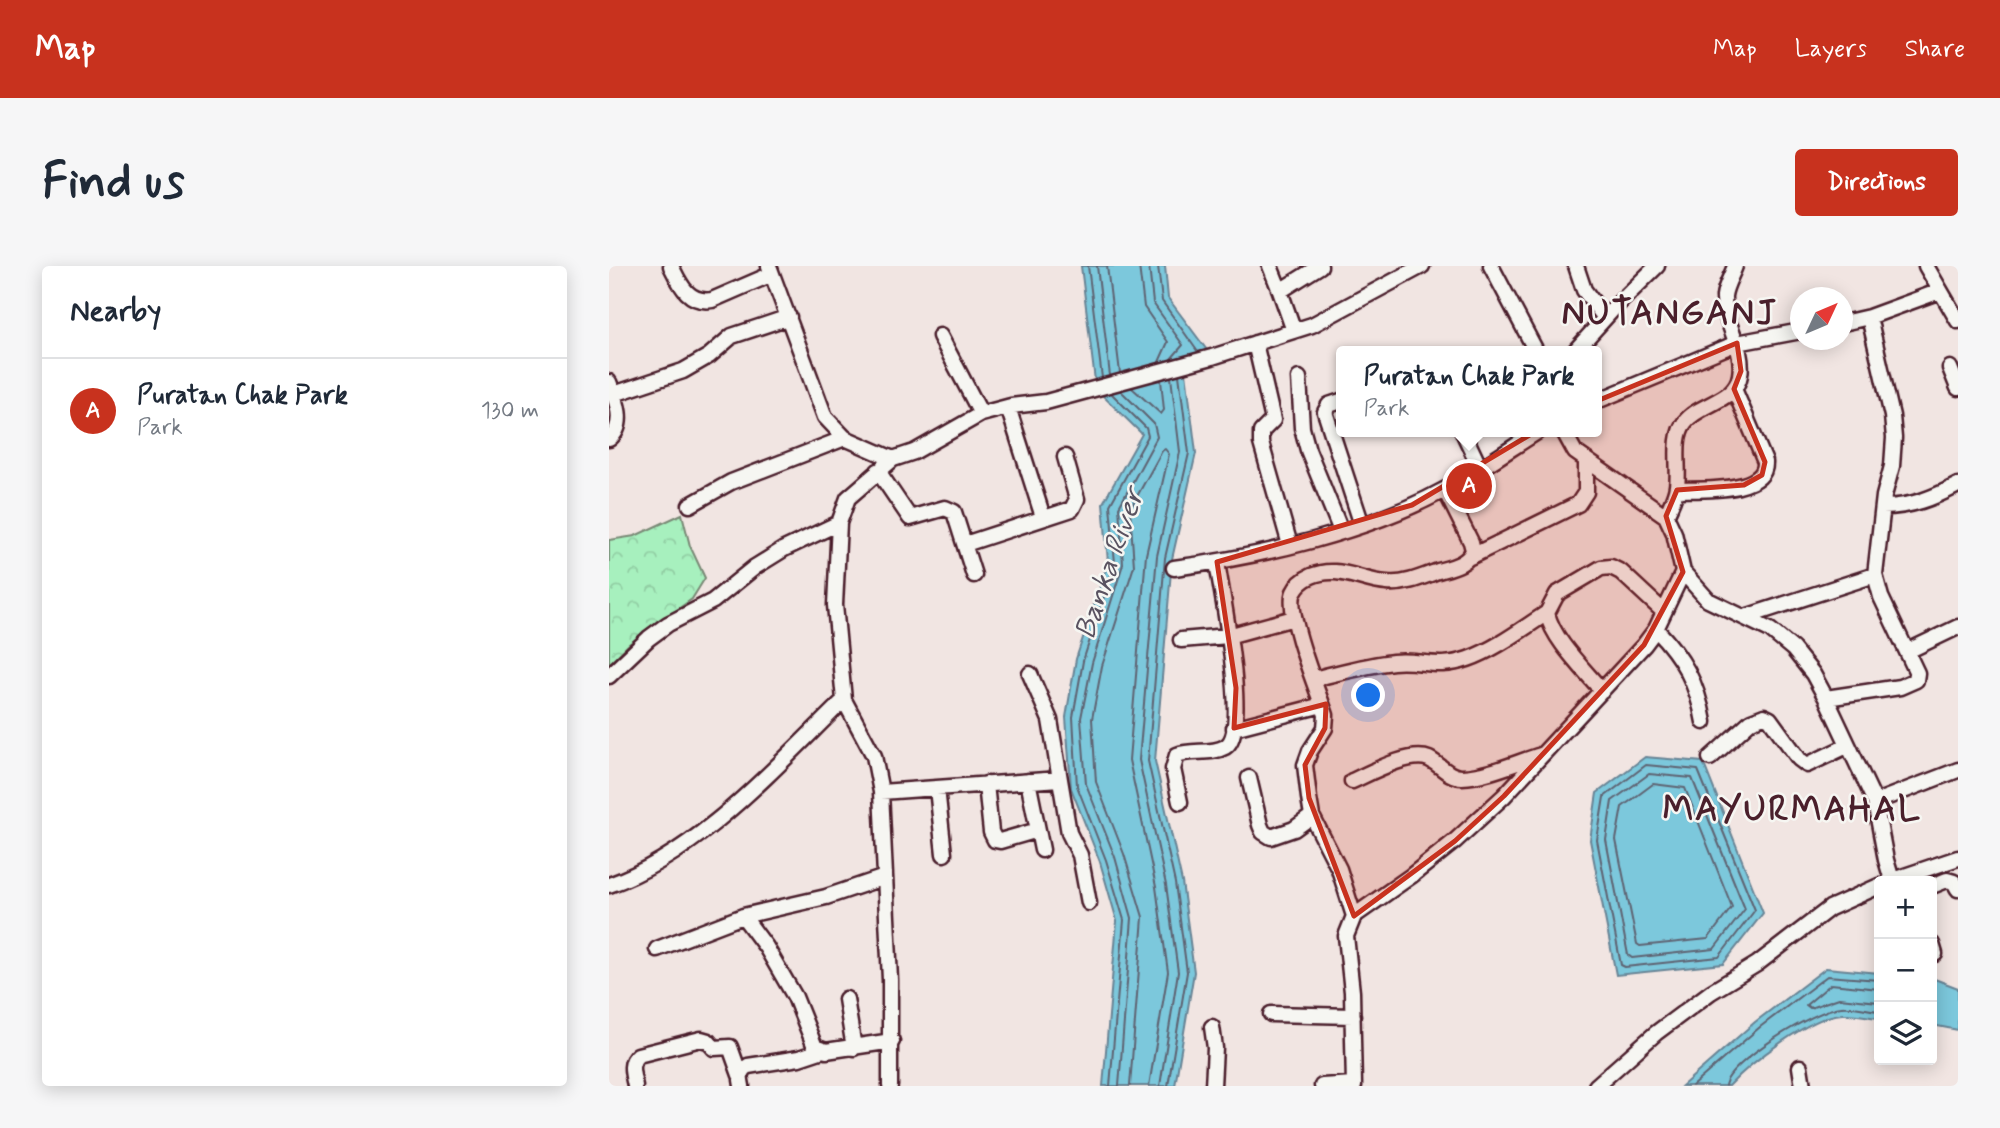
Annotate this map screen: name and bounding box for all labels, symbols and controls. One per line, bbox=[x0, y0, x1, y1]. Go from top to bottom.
text: Map bbox=[35, 27, 95, 71]
text: Map bbox=[1713, 34, 1757, 65]
text: Layers bbox=[1795, 34, 1867, 65]
text: Share bbox=[1905, 34, 1965, 65]
button: Directions bbox=[1795, 149, 1958, 216]
text: Find us bbox=[42, 150, 185, 215]
north arrow bbox=[1790, 287, 1853, 350]
district label: NUTANGANJ bbox=[1562, 291, 1778, 337]
text: Nearby bbox=[70, 292, 161, 331]
popup bbox=[1336, 346, 1602, 437]
text: Puratan Chak Park bbox=[1364, 360, 1574, 394]
text: Puratan Chak Park bbox=[137, 379, 348, 413]
text: Park bbox=[1364, 394, 1409, 424]
text: A bbox=[85, 396, 101, 426]
text: 130 m bbox=[481, 396, 539, 426]
text: Park bbox=[137, 413, 183, 443]
pin: A bbox=[1446, 460, 1492, 512]
water label: Banka River bbox=[1066, 480, 1155, 644]
your location bbox=[1351, 678, 1385, 712]
district label: MAYURMAHAL bbox=[1662, 787, 1922, 833]
map controls bbox=[1874, 876, 1937, 1065]
button: + bbox=[1874, 876, 1937, 939]
button: − bbox=[1874, 939, 1937, 1002]
button: layers bbox=[1874, 1002, 1937, 1065]

